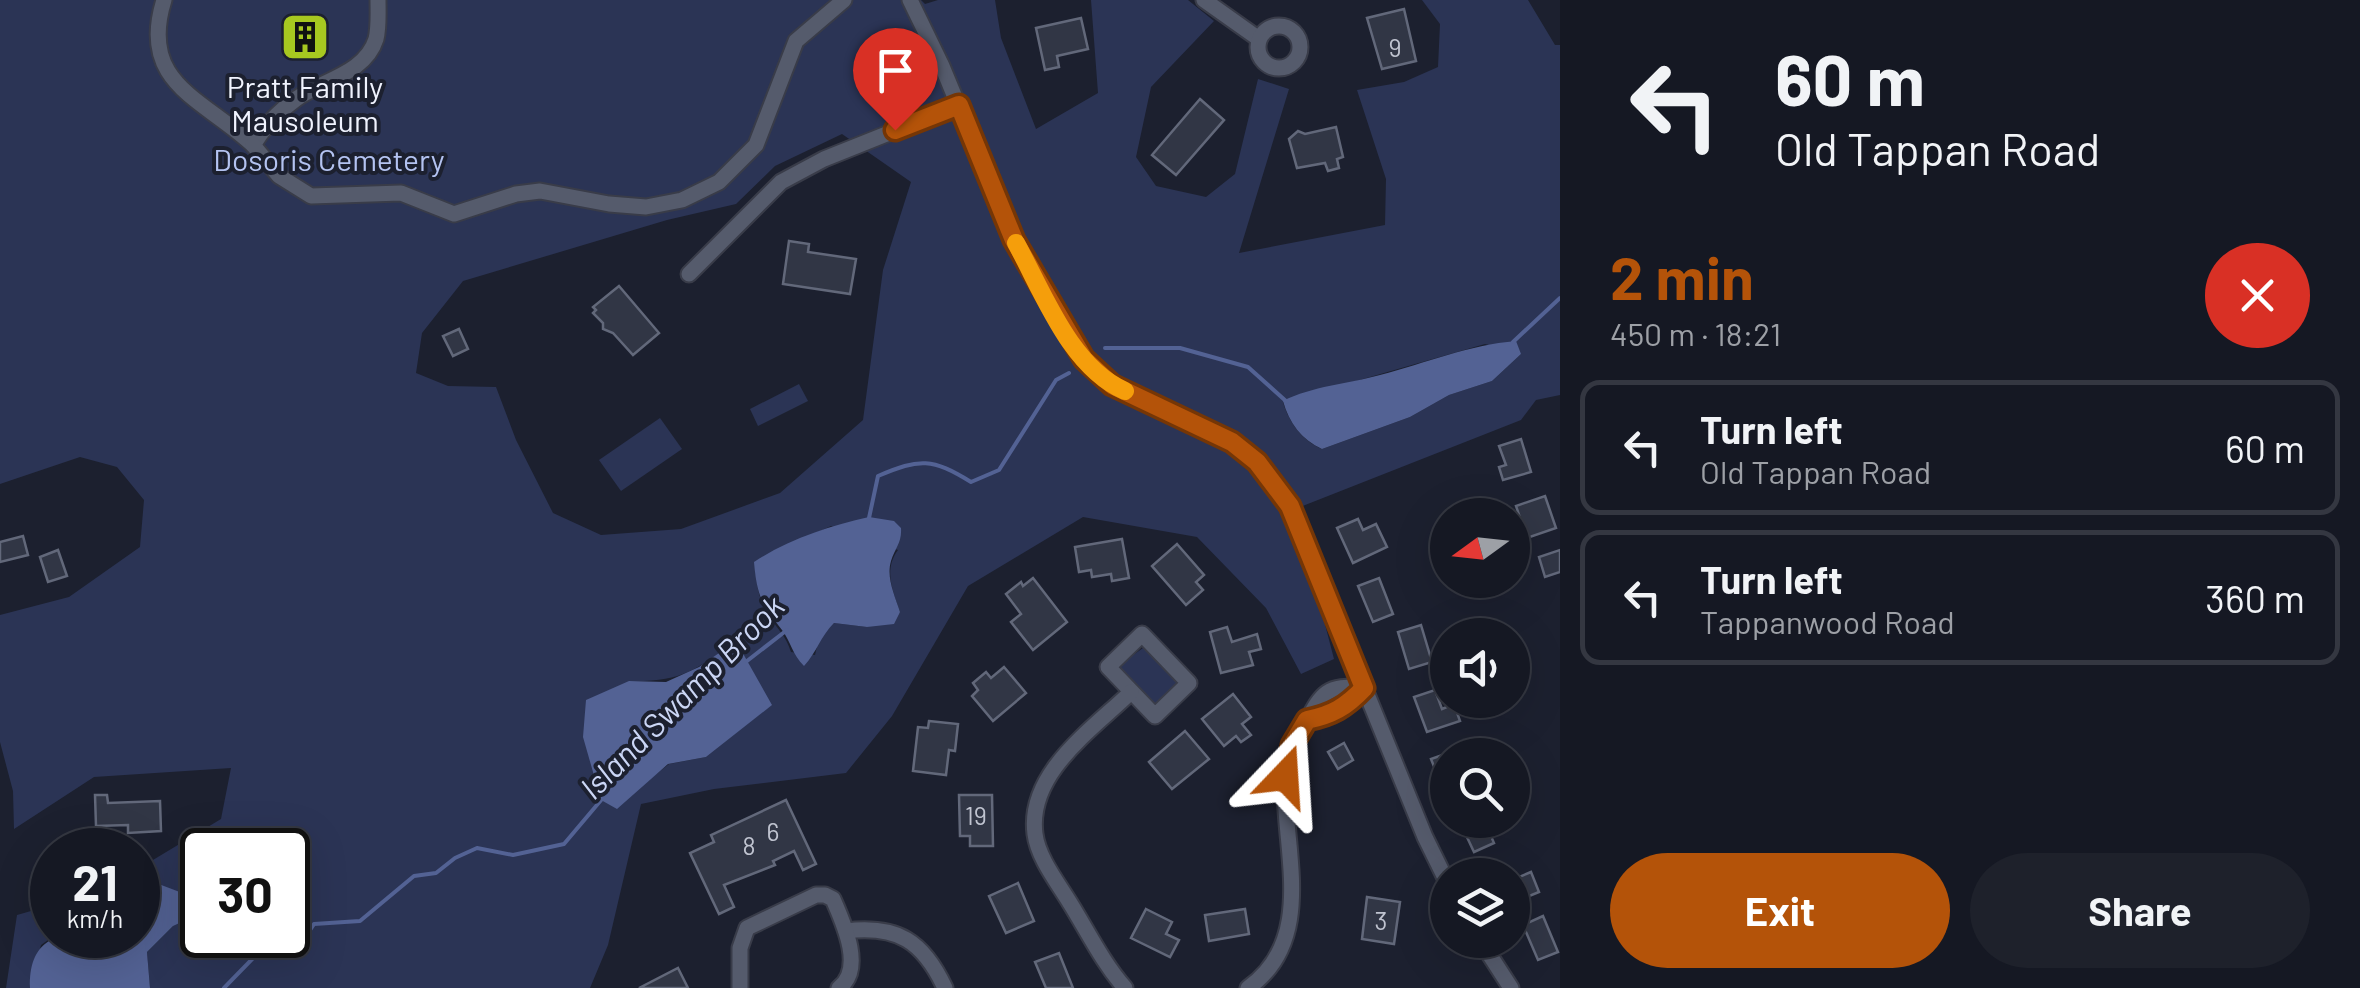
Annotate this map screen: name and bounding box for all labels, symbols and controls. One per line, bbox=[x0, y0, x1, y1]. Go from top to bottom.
building icon: Pratt Family Mausoleum bbox=[279, 11, 331, 63]
pin bbox=[853, 28, 938, 131]
house number: 9 bbox=[1388, 32, 1402, 62]
text: 60 m bbox=[1775, 36, 1925, 120]
icon: left bbox=[1610, 40, 1740, 170]
icon: arrive bbox=[868, 43, 923, 98]
place label: Pratt Family Mausoleum bbox=[227, 68, 383, 138]
text: Old Tappan Road bbox=[1775, 121, 2100, 175]
park label: Dosoris Cemetery bbox=[213, 141, 445, 177]
text: 2 min bbox=[1610, 240, 1754, 312]
button: close bbox=[2205, 243, 2310, 348]
text: 450 m · 18:21 bbox=[1610, 314, 1781, 352]
text: Turn left bbox=[1700, 406, 1843, 452]
icon: left bbox=[1615, 420, 1670, 475]
text: 60 m bbox=[2225, 425, 2305, 471]
text: Old Tappan Road bbox=[1700, 452, 1931, 490]
north arrow bbox=[1430, 498, 1530, 598]
map controls bbox=[1430, 498, 1530, 958]
text: Turn left bbox=[1700, 556, 1843, 602]
icon: left bbox=[1615, 570, 1670, 625]
text: 360 m bbox=[2205, 575, 2305, 621]
water label: Island Swamp Brook bbox=[571, 586, 791, 806]
text: Tappanwood Road bbox=[1700, 602, 1955, 640]
button: sound bbox=[1430, 618, 1530, 718]
position arrow bbox=[1233, 724, 1337, 828]
button: search bbox=[1430, 738, 1530, 838]
house number: 19 bbox=[965, 800, 987, 830]
house number: 6 bbox=[767, 816, 779, 846]
speed limit sign: 30 bbox=[180, 828, 310, 958]
house number: 8 bbox=[742, 830, 756, 860]
text: 21 bbox=[72, 851, 118, 911]
button: Exit bbox=[1610, 853, 1950, 968]
button: Share bbox=[1970, 853, 2310, 968]
button: layers bbox=[1430, 858, 1530, 958]
text: km/h bbox=[67, 903, 123, 933]
house number: 3 bbox=[1375, 905, 1387, 935]

